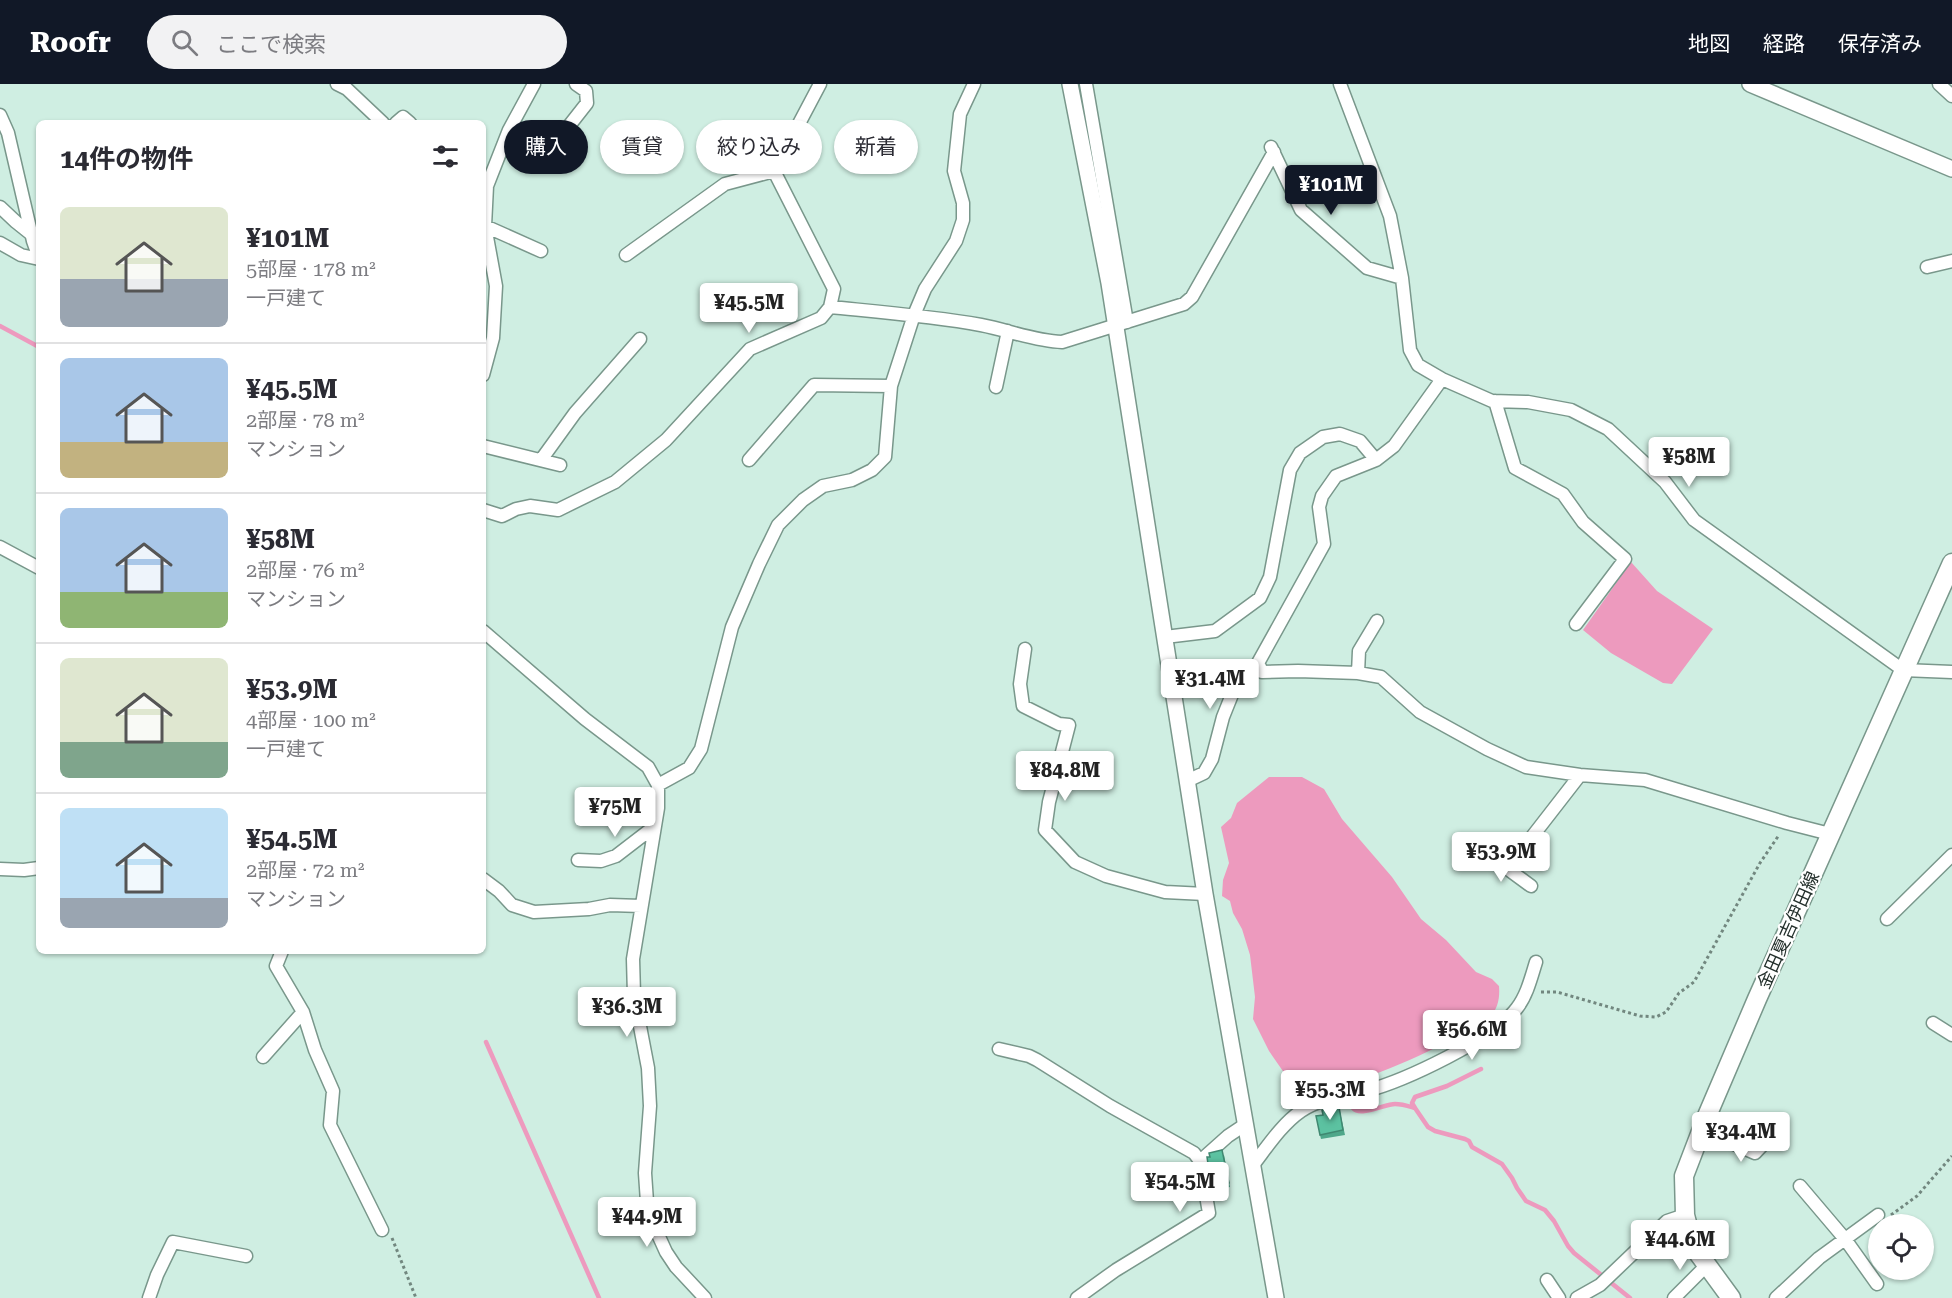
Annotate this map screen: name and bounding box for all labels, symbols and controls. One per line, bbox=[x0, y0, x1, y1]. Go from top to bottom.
search box bbox=[147, 15, 567, 69]
text: Roofr bbox=[30, 26, 111, 59]
icon: search bbox=[168, 26, 201, 59]
text: ここで検索 bbox=[216, 32, 326, 57]
text: 地図 bbox=[1688, 32, 1730, 56]
text: 経路 bbox=[1763, 32, 1805, 56]
text: 保存済み bbox=[1838, 32, 1922, 56]
chip: 購入 bbox=[504, 120, 588, 174]
chip: 賃貸 bbox=[600, 120, 684, 174]
chip: 絞り込み bbox=[696, 120, 822, 174]
chip: 新着 bbox=[834, 120, 918, 174]
icon: filters bbox=[429, 140, 462, 173]
text: 14件の物件 bbox=[60, 144, 193, 174]
pin: ¥101M bbox=[1289, 165, 1373, 216]
text: ¥101M bbox=[1299, 172, 1363, 196]
text: ¥101M bbox=[246, 223, 329, 253]
icon: home bbox=[108, 231, 180, 303]
text: 5部屋 · 178 m² bbox=[246, 257, 376, 281]
pin: ¥45.5M bbox=[700, 283, 798, 334]
text: 一戸建て bbox=[246, 286, 326, 310]
text: ¥45.5M bbox=[714, 290, 784, 314]
text: ¥45.5M bbox=[246, 374, 338, 404]
icon: home bbox=[108, 382, 180, 454]
text: 2部屋 · 78 m² bbox=[246, 408, 365, 432]
text: マンション bbox=[246, 437, 346, 461]
pin: ¥58M bbox=[1653, 437, 1725, 488]
text: ¥58M bbox=[1663, 444, 1715, 468]
text: ¥58M bbox=[246, 524, 315, 554]
icon: home bbox=[108, 532, 180, 604]
text: 2部屋 · 76 m² bbox=[246, 558, 365, 582]
text: マンション bbox=[246, 587, 346, 611]
pin: ¥31.4M bbox=[1161, 659, 1259, 710]
text: ¥31.4M bbox=[1175, 666, 1245, 690]
text: ¥53.9M bbox=[246, 674, 338, 704]
icon: home bbox=[108, 682, 180, 754]
text: 4部屋 · 100 m² bbox=[246, 708, 376, 732]
text: 一戸建て bbox=[246, 737, 326, 761]
pin: ¥84.8M bbox=[1016, 751, 1114, 802]
text: ¥84.8M bbox=[1030, 758, 1100, 782]
pin: ¥75M bbox=[579, 787, 651, 838]
text: ¥75M bbox=[589, 794, 641, 818]
text: ¥54.5M bbox=[246, 824, 338, 854]
icon: home bbox=[108, 832, 180, 904]
pin: ¥53.9M bbox=[1452, 832, 1550, 883]
text: ¥53.9M bbox=[1466, 839, 1536, 863]
text: 2部屋 · 72 m² bbox=[246, 858, 365, 882]
street label: 金田夏吉伊田線 bbox=[1753, 868, 1823, 992]
text: マンション bbox=[246, 887, 346, 911]
pin: ¥36.3M bbox=[578, 987, 676, 1038]
text: ¥36.3M bbox=[592, 994, 662, 1018]
pin: ¥56.6M bbox=[1423, 1010, 1521, 1061]
text: ¥56.6M bbox=[1437, 1017, 1507, 1041]
pin: ¥55.3M bbox=[1281, 1070, 1379, 1121]
text: ¥55.3M bbox=[1295, 1077, 1365, 1101]
pin: ¥34.4M bbox=[1692, 1112, 1790, 1163]
text: ¥34.4M bbox=[1706, 1119, 1776, 1143]
pin: ¥54.5M bbox=[1131, 1162, 1229, 1213]
text: ¥54.5M bbox=[1145, 1169, 1215, 1193]
pin: ¥44.9M bbox=[598, 1197, 696, 1248]
text: ¥44.9M bbox=[612, 1204, 682, 1228]
map controls bbox=[1868, 1214, 1934, 1280]
button: locate bbox=[1868, 1214, 1934, 1280]
pin: ¥44.6M bbox=[1631, 1220, 1729, 1271]
text: ¥44.6M bbox=[1645, 1227, 1715, 1251]

